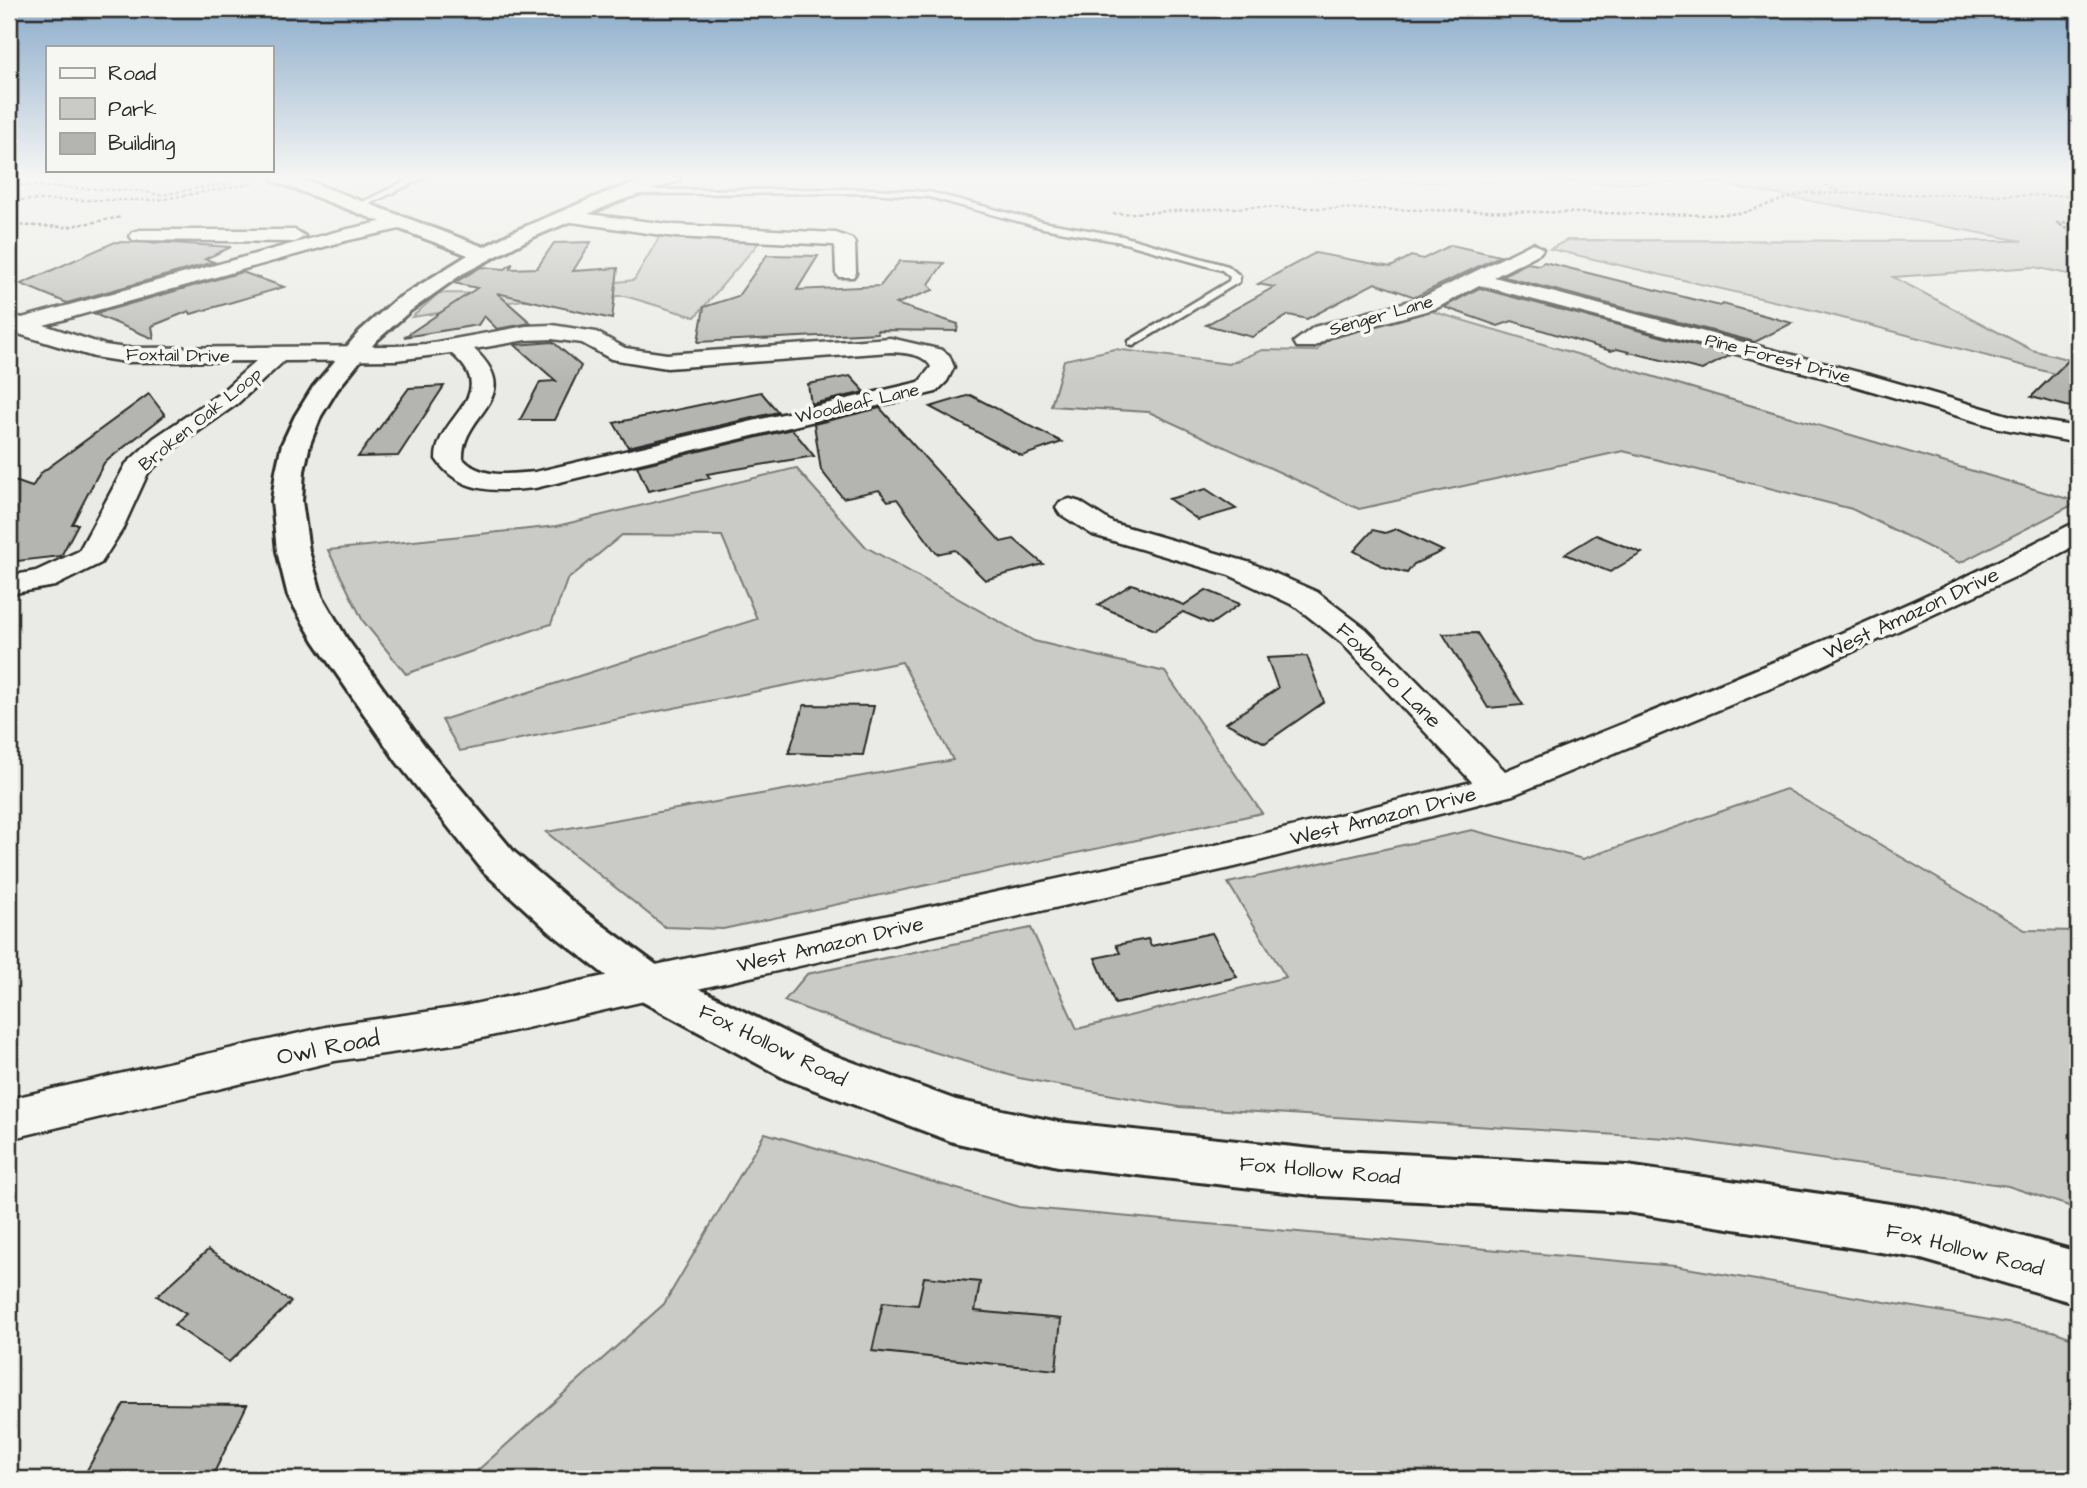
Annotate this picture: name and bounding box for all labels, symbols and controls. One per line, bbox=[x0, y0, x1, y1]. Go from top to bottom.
legend bbox=[46, 46, 273, 172]
text: Road bbox=[108, 59, 156, 88]
text: Park bbox=[108, 95, 157, 124]
text: Building bbox=[108, 129, 176, 160]
street label: Senger Lane bbox=[1326, 289, 1436, 343]
street label: Pine Forest Drive bbox=[1703, 327, 1853, 390]
street label: Foxtail Drive bbox=[126, 342, 230, 369]
street label: Broken Oak Loop bbox=[133, 362, 267, 477]
street label: Woodleaf Lane bbox=[793, 377, 922, 430]
street label: West Amazon Drive bbox=[1819, 560, 2004, 667]
street label: Foxboro Lane bbox=[1329, 616, 1448, 735]
street label: West Amazon Drive bbox=[1287, 779, 1479, 854]
street label: West Amazon Drive bbox=[734, 909, 926, 980]
street label: Fox Hollow Road bbox=[694, 997, 852, 1094]
street label: Owl Road bbox=[274, 1021, 382, 1075]
street label: Fox Hollow Road bbox=[1238, 1149, 1402, 1192]
street label: Fox Hollow Road bbox=[1883, 1216, 2047, 1283]

